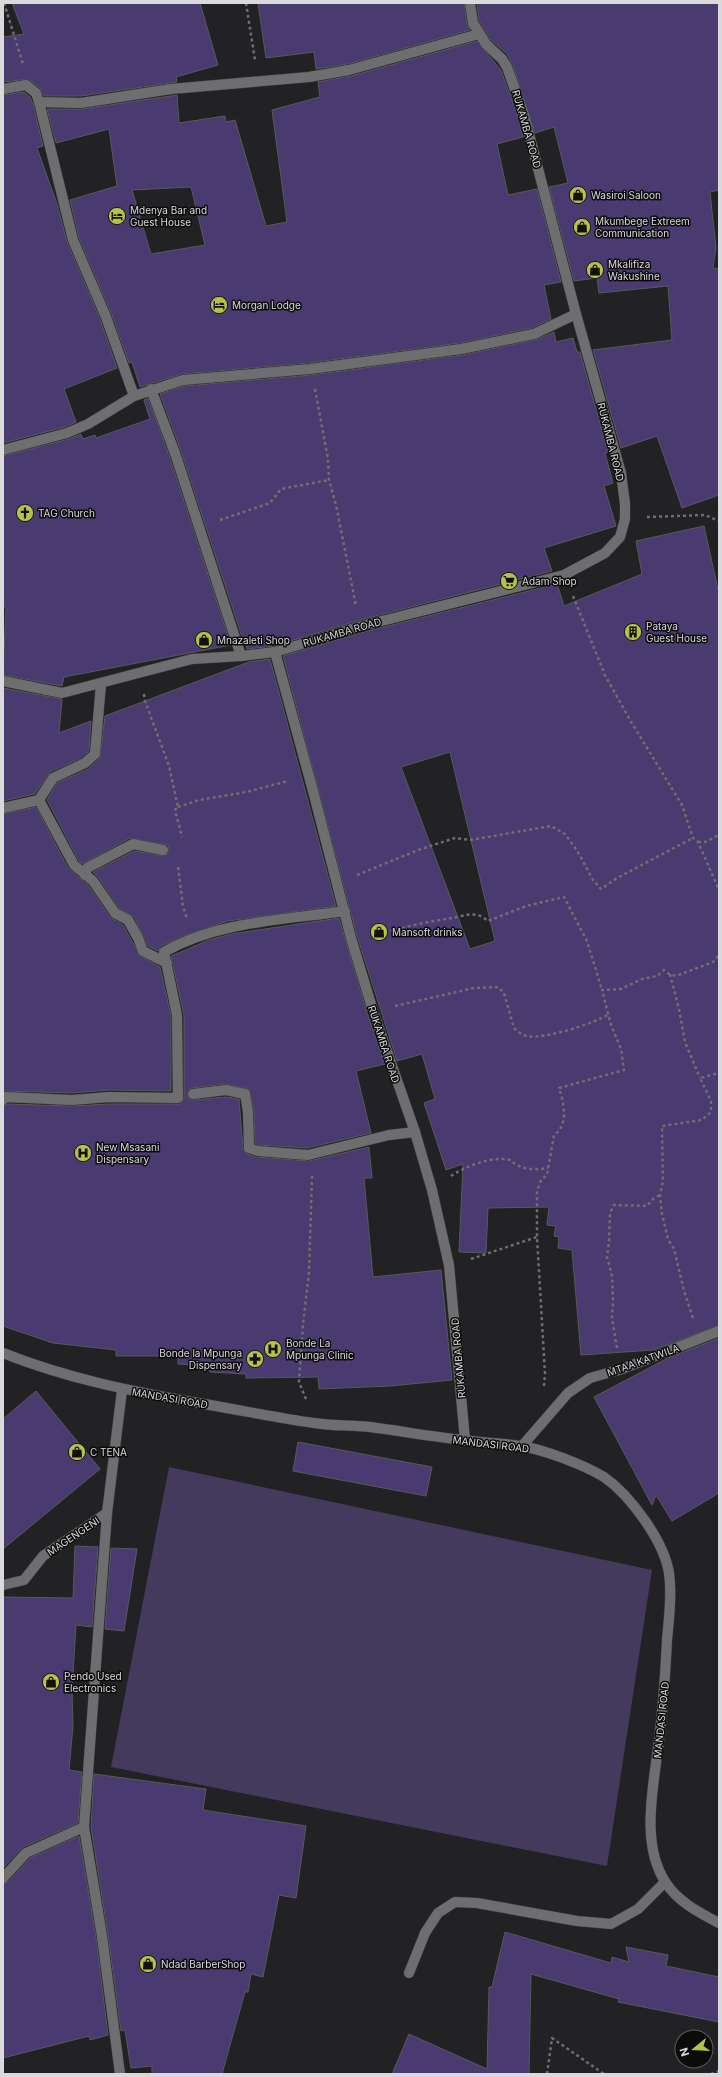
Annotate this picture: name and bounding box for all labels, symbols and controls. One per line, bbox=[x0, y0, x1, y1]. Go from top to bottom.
street label: RUKAMBA ROAD bbox=[510, 89, 544, 169]
shop icon: Wasiroi Saloon bbox=[568, 185, 588, 205]
place label: Wasiroi Saloon bbox=[591, 189, 661, 201]
place label: Mdenya Bar and Guest House bbox=[130, 204, 207, 228]
hotel icon: Mdenya Bar and Guest House bbox=[107, 206, 127, 226]
place label: Mkumbege Extreem Communication bbox=[595, 215, 690, 239]
shop icon: Mkumbege Extreem Communication bbox=[572, 217, 592, 237]
place label: Mkalifiza Wakushine bbox=[608, 258, 660, 282]
shop icon: Mkalifiza Wakushine bbox=[585, 260, 605, 280]
hotel icon: Morgan Lodge bbox=[209, 295, 229, 315]
place label: Morgan Lodge bbox=[232, 299, 301, 311]
street label: RUKAMBA ROAD bbox=[595, 401, 627, 483]
church icon: TAG Church bbox=[15, 503, 35, 523]
place label: TAG Church bbox=[38, 507, 95, 519]
supermarket icon: Adam Shop bbox=[499, 571, 519, 591]
place label: Adam Shop bbox=[522, 575, 577, 587]
street label: RUKAMBA ROAD bbox=[302, 615, 382, 649]
place label: Pataya Guest House bbox=[646, 620, 707, 644]
building icon: Pataya Guest House bbox=[623, 622, 643, 642]
shop icon: Mnazaleti Shop bbox=[194, 630, 214, 650]
place label: Mnazaleti Shop bbox=[217, 634, 290, 646]
shop icon: Mansoft drinks bbox=[369, 922, 389, 942]
place label: Mansoft drinks bbox=[392, 926, 462, 938]
street label: RUKAMBA ROAD bbox=[366, 1004, 402, 1084]
place label: New Msasani Dispensary bbox=[96, 1141, 159, 1165]
hospital icon: New Msasani Dispensary bbox=[73, 1143, 93, 1163]
street label: RUKAMBA ROAD bbox=[449, 1317, 467, 1399]
place label: Bonde La Mpunga Clinic bbox=[286, 1337, 354, 1361]
hospital icon: Bonde La Mpunga Clinic bbox=[263, 1339, 283, 1359]
street label: MTAA KATWILA bbox=[605, 1341, 681, 1379]
place label: Bonde la Mpunga Dispensary bbox=[159, 1347, 242, 1371]
pharmacy icon: Bonde la Mpunga Dispensary bbox=[245, 1349, 265, 1369]
street label: MANDASI ROAD bbox=[131, 1385, 209, 1411]
street label: MANDASI ROAD bbox=[452, 1433, 530, 1455]
shop icon: C TENA bbox=[67, 1442, 87, 1462]
place label: C TENA bbox=[90, 1446, 127, 1458]
street label: MAGENGENI bbox=[45, 1514, 101, 1558]
place label: Pendo Used Electronics bbox=[64, 1670, 122, 1694]
shop icon: Pendo Used Electronics bbox=[41, 1672, 61, 1692]
street label: MANDASI ROAD bbox=[651, 1681, 671, 1759]
shop icon: Ndad BarberShop bbox=[138, 1954, 158, 1974]
place label: Ndad BarberShop bbox=[161, 1958, 245, 1970]
north arrow bbox=[674, 2029, 714, 2069]
text: N bbox=[677, 2046, 692, 2058]

